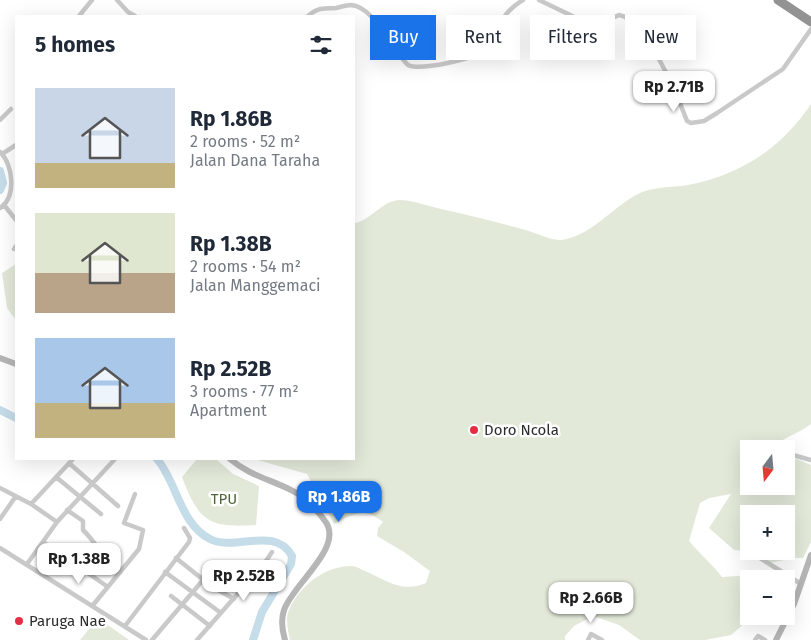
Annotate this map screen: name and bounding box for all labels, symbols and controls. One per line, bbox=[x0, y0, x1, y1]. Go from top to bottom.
chip: Buy bbox=[370, 15, 436, 60]
chip: Rent bbox=[446, 15, 520, 60]
chip: Filters bbox=[530, 15, 615, 60]
chip: New bbox=[625, 15, 696, 60]
icon: filters bbox=[307, 31, 335, 59]
text: 5 homes bbox=[35, 32, 115, 58]
pin: Rp 2.71B bbox=[622, 70, 726, 113]
text: Rp 2.71B bbox=[644, 77, 704, 96]
text: Rp 1.86B bbox=[190, 106, 272, 132]
icon: home bbox=[75, 108, 135, 168]
text: 2 rooms · 52 m² bbox=[190, 132, 300, 151]
text: Jalan Dana Taraha bbox=[190, 151, 320, 170]
text: Rp 1.38B bbox=[190, 231, 272, 257]
icon: home bbox=[75, 233, 135, 293]
text: 2 rooms · 54 m² bbox=[190, 257, 301, 276]
text: Jalan Manggemaci bbox=[190, 276, 321, 295]
text: Rp 2.52B bbox=[190, 356, 271, 382]
icon: home bbox=[75, 358, 135, 418]
text: 3 rooms · 77 m² bbox=[190, 382, 299, 401]
text: Apartment bbox=[190, 401, 267, 420]
place label: Doro Ncola bbox=[484, 421, 559, 439]
marker: Doro Ncola bbox=[468, 424, 480, 436]
north arrow bbox=[740, 440, 795, 495]
map controls bbox=[740, 440, 795, 625]
pin: Rp 1.86B bbox=[287, 480, 391, 523]
text: Rp 1.86B bbox=[308, 487, 370, 506]
park label: TPU bbox=[211, 490, 237, 508]
button: + bbox=[740, 505, 795, 560]
pin: Rp 1.38B bbox=[27, 542, 131, 585]
text: Rp 1.38B bbox=[48, 549, 110, 568]
pin: Rp 2.52B bbox=[192, 560, 296, 602]
text: Rp 2.52B bbox=[213, 566, 275, 585]
button: − bbox=[740, 570, 795, 625]
pin: Rp 2.66B bbox=[539, 582, 643, 624]
text: Rp 2.66B bbox=[559, 588, 623, 607]
place label: Paruga Nae bbox=[29, 612, 106, 630]
marker: Paruga Nae bbox=[13, 615, 25, 627]

